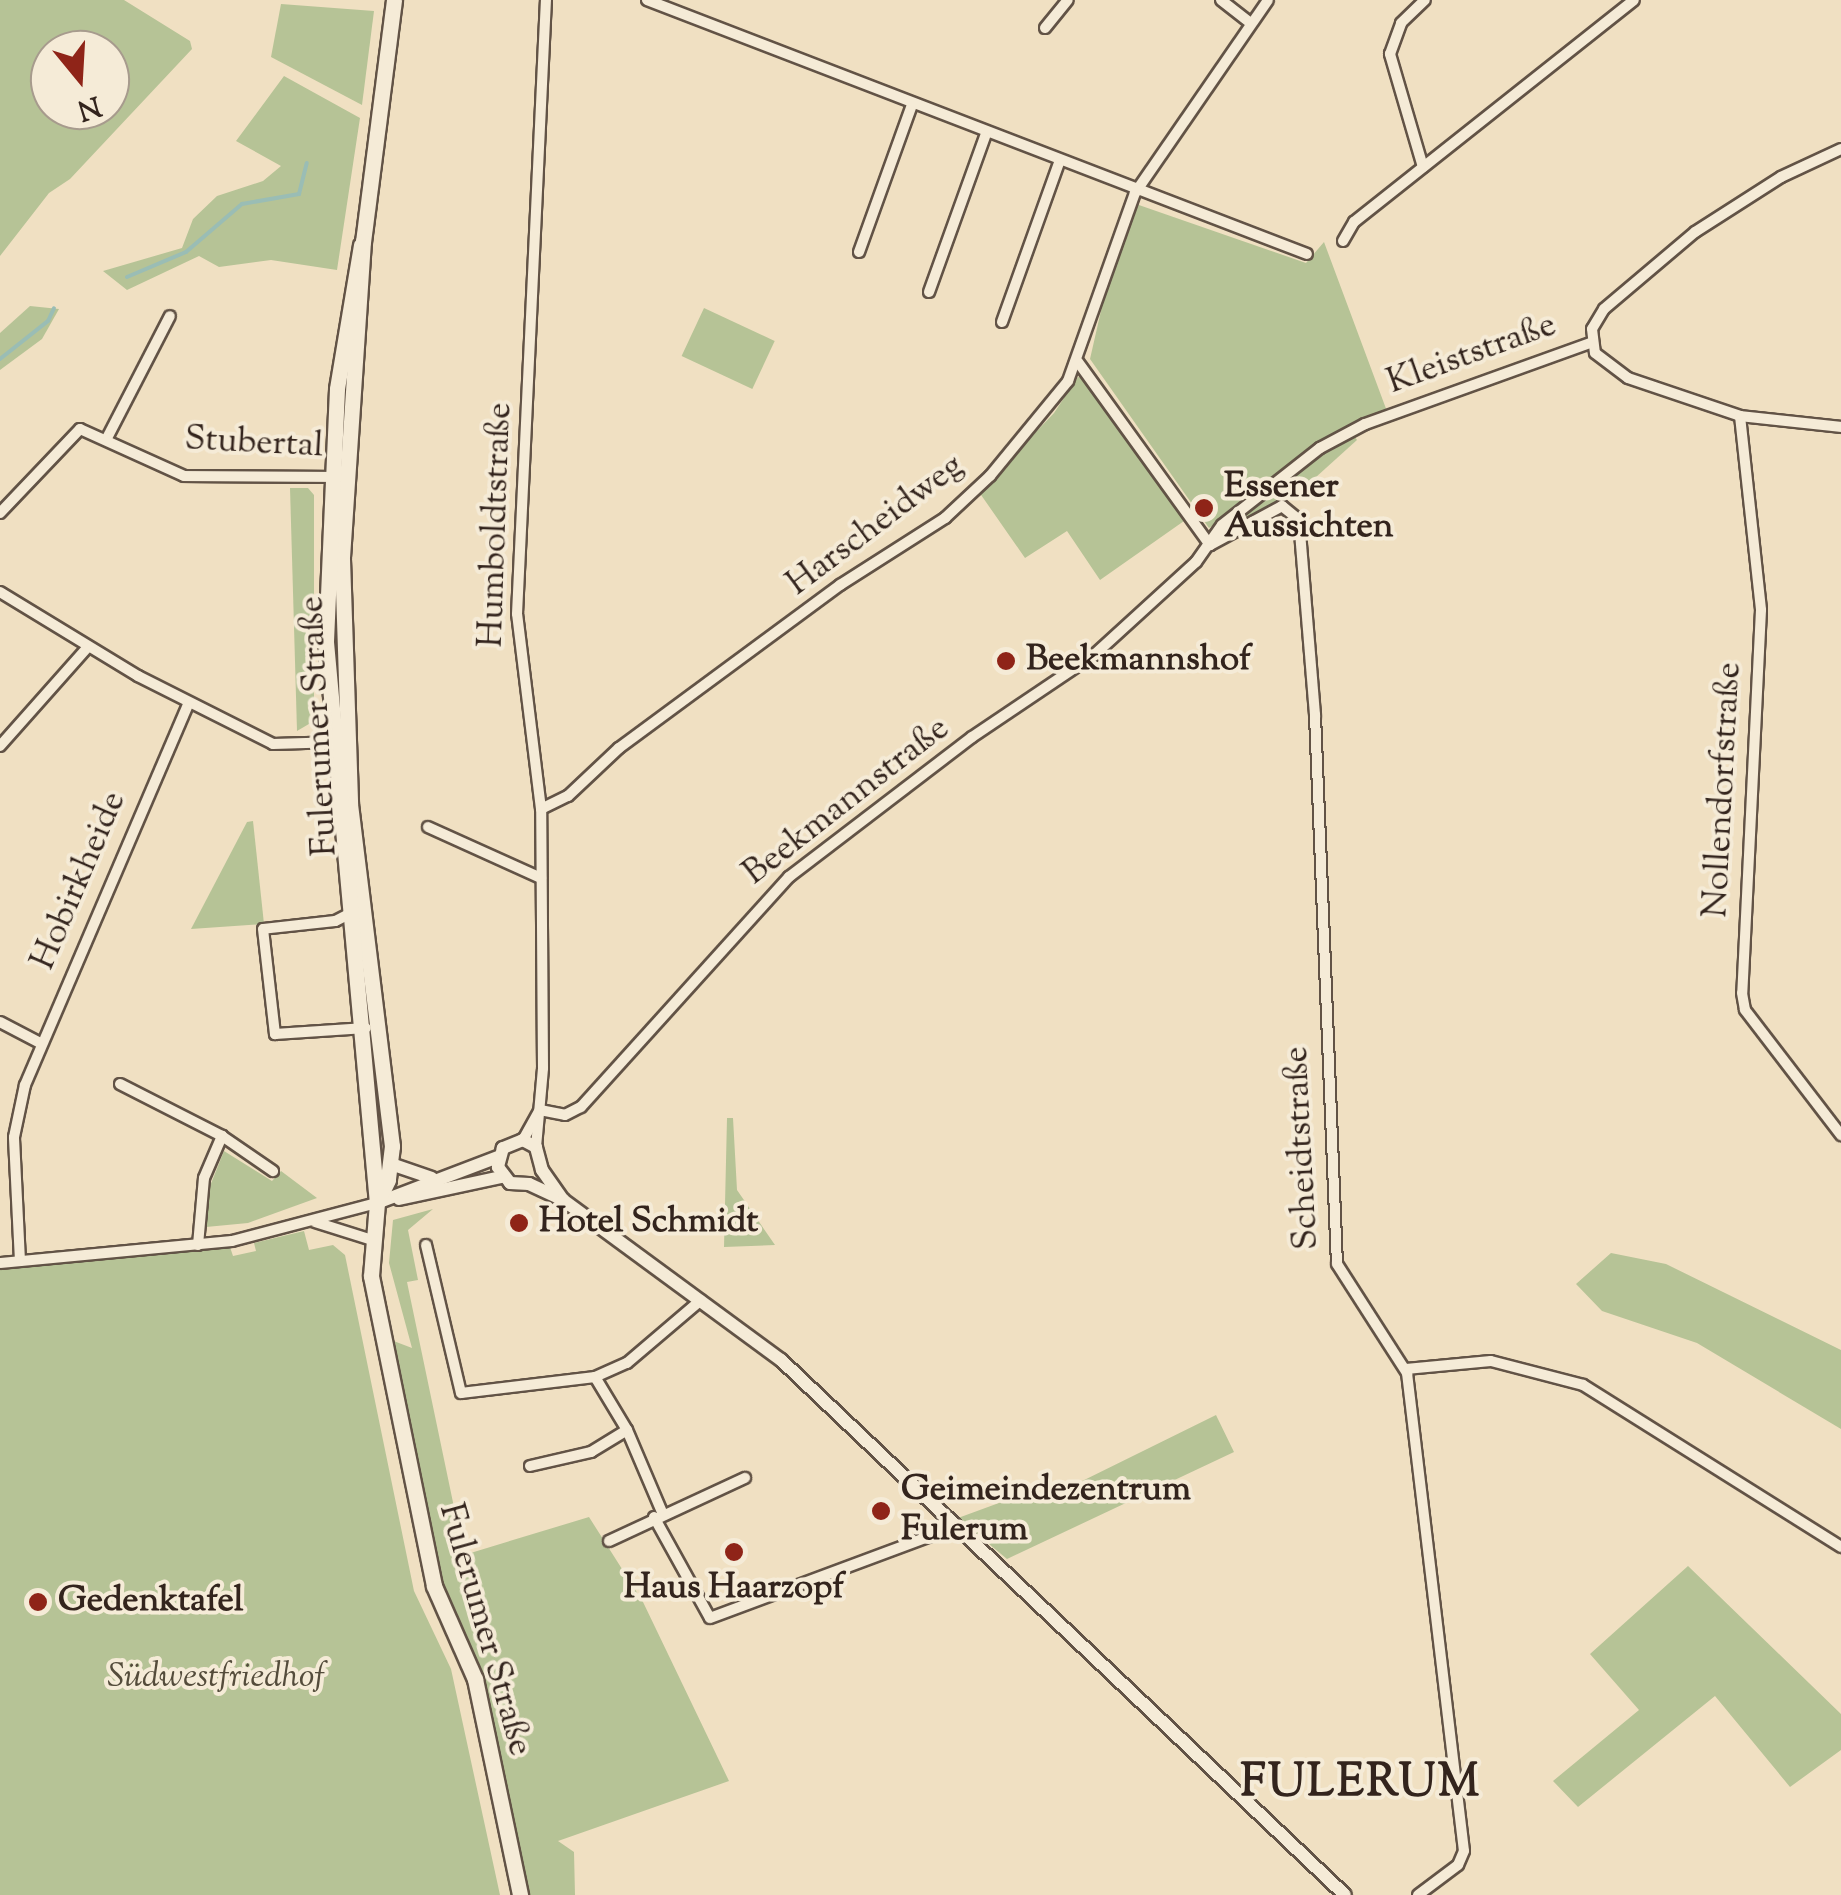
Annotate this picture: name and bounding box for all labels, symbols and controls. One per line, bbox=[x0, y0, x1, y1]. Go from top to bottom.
north arrow bbox=[30, 30, 130, 130]
text: N bbox=[72, 84, 105, 129]
street label: Kleiststraße bbox=[1382, 305, 1562, 405]
street label: Humboldtstraße bbox=[472, 402, 522, 648]
street label: Stubertal bbox=[183, 419, 325, 469]
street label: Harscheidweg bbox=[779, 446, 973, 606]
place label: Essener Aussichten bbox=[1224, 467, 1393, 549]
marker: Essener Aussichten bbox=[1193, 497, 1215, 519]
street label: Fulerumer Straße bbox=[292, 595, 348, 857]
place label: Beekmannshof bbox=[1026, 640, 1251, 682]
marker: Beekmannshof bbox=[995, 650, 1017, 672]
street label: Nollendorfstraße bbox=[1696, 661, 1752, 919]
street label: Beekmannstraße bbox=[736, 709, 958, 895]
street label: Hobirkheide bbox=[24, 786, 136, 976]
street label: Scheidtstraße bbox=[1277, 1045, 1329, 1251]
place label: Hotel Schmidt bbox=[539, 1202, 758, 1244]
marker: Hotel Schmidt bbox=[508, 1212, 530, 1234]
place label: Geimeindezentrum Fulerum bbox=[901, 1470, 1191, 1552]
street label: Fulerumer Straße bbox=[428, 1499, 540, 1761]
marker: Geimeindezentrum Fulerum bbox=[870, 1500, 892, 1522]
marker: Haus Haarzopf bbox=[723, 1541, 745, 1563]
place label: Haus Haarzopf bbox=[624, 1568, 844, 1610]
place label: Gedenktafel bbox=[58, 1581, 243, 1623]
marker: Gedenktafel bbox=[27, 1591, 49, 1613]
park label: Südwestfriedhof bbox=[107, 1657, 325, 1699]
district label: FULERUM bbox=[1240, 1758, 1482, 1812]

